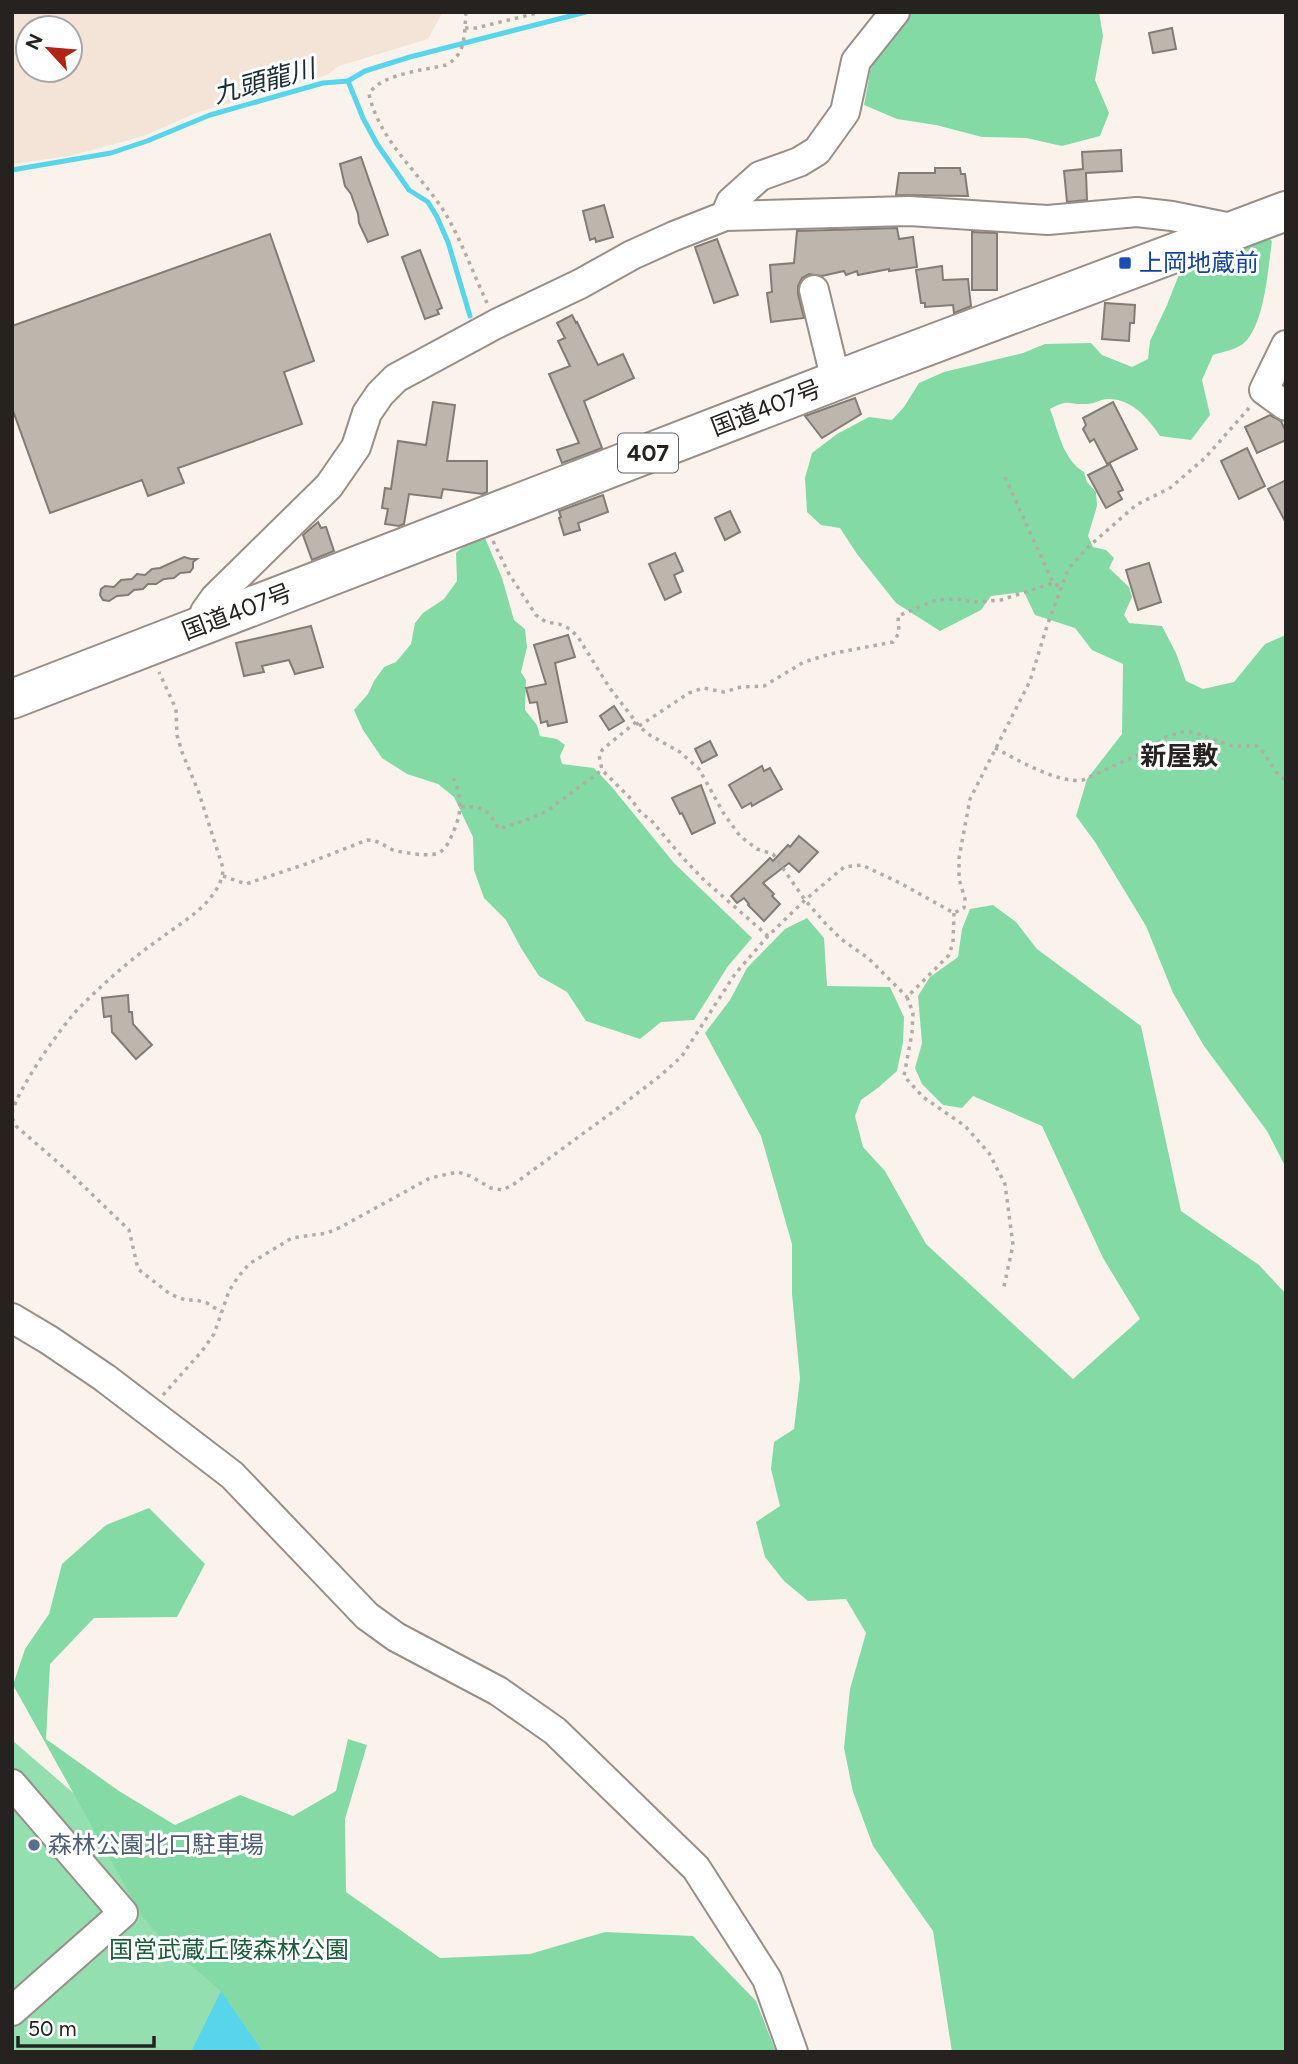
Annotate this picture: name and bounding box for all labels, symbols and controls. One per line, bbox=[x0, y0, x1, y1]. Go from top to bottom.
north arrow bbox=[14, 14, 84, 84]
text: N bbox=[21, 30, 48, 53]
water label: 九頭龍川 bbox=[210, 51, 321, 110]
place label: 上岡地蔵前 bbox=[1139, 248, 1259, 277]
marker: 上岡地蔵前 bbox=[1117, 255, 1133, 271]
street label: 国道407号 bbox=[707, 373, 825, 442]
road number: 407 bbox=[618, 433, 678, 472]
street label: 国道407号 bbox=[178, 577, 296, 646]
district label: 新屋敷 bbox=[1140, 740, 1218, 772]
place label: 森林公園北口駐車場 bbox=[48, 1830, 264, 1859]
marker: 森林公園北口駐車場 bbox=[26, 1837, 42, 1853]
park label: 国営武蔵丘陵森林公園 bbox=[109, 1935, 349, 1964]
scale bar bbox=[18, 2004, 154, 2048]
text: 50 m bbox=[28, 2016, 77, 2041]

